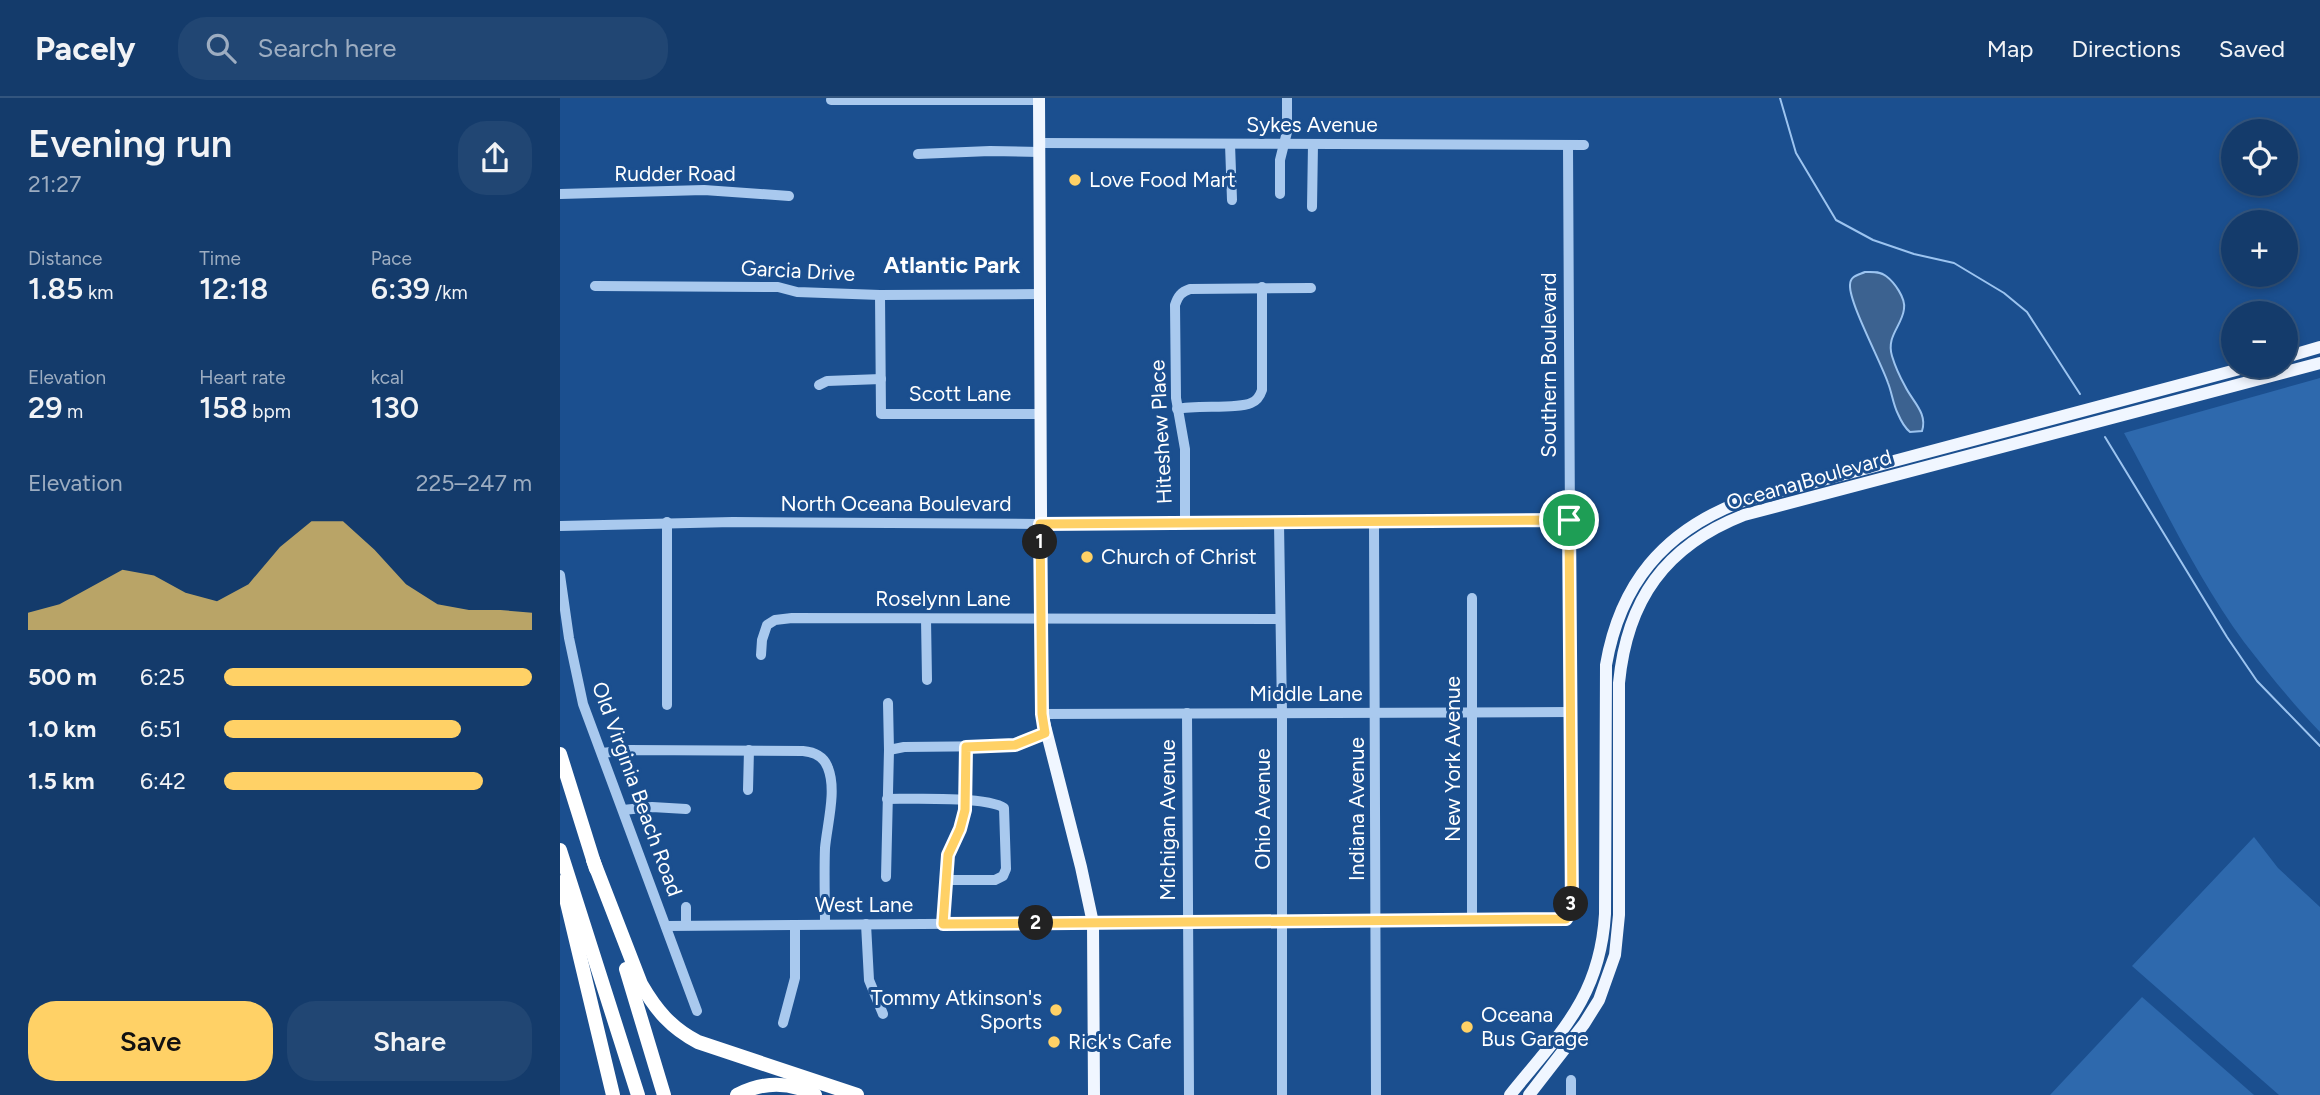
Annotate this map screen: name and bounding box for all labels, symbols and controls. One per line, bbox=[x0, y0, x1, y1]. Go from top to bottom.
search box bbox=[178, 17, 668, 80]
text: Pacely bbox=[35, 29, 136, 68]
icon: search bbox=[202, 29, 240, 67]
text: Search here bbox=[258, 32, 397, 64]
text: Map bbox=[1987, 34, 2033, 63]
text: Directions bbox=[2071, 34, 2181, 63]
text: Saved bbox=[2219, 34, 2285, 63]
street label: Sykes Avenue bbox=[1246, 112, 1378, 137]
map controls bbox=[2221, 119, 2298, 378]
button: locate bbox=[2221, 119, 2298, 196]
text: Evening run bbox=[28, 121, 232, 167]
button: share bbox=[458, 121, 532, 195]
street label: Rudder Road bbox=[614, 161, 736, 186]
place label: Love Food Mart bbox=[1089, 167, 1236, 192]
text: 21:27 bbox=[28, 170, 81, 198]
marker: Love Food Mart bbox=[1067, 172, 1083, 188]
button: + bbox=[2221, 210, 2298, 287]
text: Distance bbox=[28, 247, 102, 270]
text: Time bbox=[199, 247, 241, 270]
text: Pace bbox=[371, 247, 412, 270]
district label: Atlantic Park bbox=[884, 251, 1021, 279]
street label: Garcia Drive bbox=[740, 255, 856, 286]
text: 1.85 bbox=[28, 270, 83, 307]
text: 12:18 bbox=[199, 270, 268, 307]
text: 6:39 bbox=[371, 270, 430, 307]
street label: Southern Boulevard bbox=[1536, 272, 1561, 458]
text: km bbox=[83, 281, 113, 304]
text: /km bbox=[430, 281, 468, 304]
button: − bbox=[2221, 301, 2298, 378]
street label: Hiteshew Place bbox=[1144, 359, 1177, 505]
text: Elevation bbox=[28, 366, 106, 389]
text: Heart rate bbox=[199, 366, 286, 389]
text: kcal bbox=[371, 366, 404, 389]
street label: Scott Lane bbox=[909, 381, 1011, 406]
text: 29 bbox=[28, 389, 62, 426]
text: 158 bbox=[199, 389, 248, 426]
text: 130 bbox=[371, 389, 419, 426]
text: m bbox=[62, 400, 83, 423]
text: bpm bbox=[248, 400, 291, 423]
street label: Oceana Boulevard bbox=[1723, 444, 1894, 515]
text: Elevation bbox=[28, 469, 123, 497]
text: 225–247 m bbox=[416, 469, 532, 497]
pin bbox=[1539, 490, 1599, 550]
street label: North Oceana Boulevard bbox=[780, 491, 1012, 516]
icon: arrive bbox=[1550, 501, 1588, 539]
pin: 1 bbox=[1022, 524, 1058, 560]
text: 1 bbox=[1035, 530, 1044, 553]
place label: Church of Christ bbox=[1101, 544, 1257, 569]
marker: Church of Christ bbox=[1079, 549, 1095, 565]
street label: Roselynn Lane bbox=[875, 586, 1011, 611]
text: 500 m bbox=[28, 663, 97, 691]
text: 6:25 bbox=[140, 663, 185, 691]
street label: New York Avenue bbox=[1440, 676, 1465, 842]
street label: Old Virginia Beach Road bbox=[587, 678, 688, 899]
street label: Middle Lane bbox=[1249, 681, 1363, 706]
text: 1.0 km bbox=[28, 715, 96, 743]
text: 6:51 bbox=[140, 715, 182, 743]
street label: Indiana Avenue bbox=[1344, 737, 1369, 881]
street label: Michigan Avenue bbox=[1155, 739, 1180, 901]
street label: Ohio Avenue bbox=[1250, 748, 1275, 870]
text: 1.5 km bbox=[28, 767, 95, 795]
text: 6:42 bbox=[140, 767, 186, 795]
pin: 3 bbox=[1553, 886, 1588, 922]
street label: West Lane bbox=[815, 892, 913, 917]
text: 3 bbox=[1565, 892, 1576, 915]
pin: 2 bbox=[1018, 906, 1054, 940]
text: 2 bbox=[1030, 911, 1041, 934]
place label: Tommy Atkinson's Sports bbox=[871, 985, 1042, 1034]
button: Save bbox=[28, 1001, 273, 1081]
button: Share bbox=[287, 1001, 532, 1081]
marker: Tommy Atkinson's Sports bbox=[1048, 1002, 1064, 1018]
place label: Oceana Bus Garage bbox=[1481, 1002, 1589, 1051]
marker: Oceana Bus Garage bbox=[1459, 1019, 1475, 1035]
place label: Rick's Cafe bbox=[1068, 1029, 1172, 1054]
marker: Rick's Cafe bbox=[1046, 1034, 1062, 1050]

